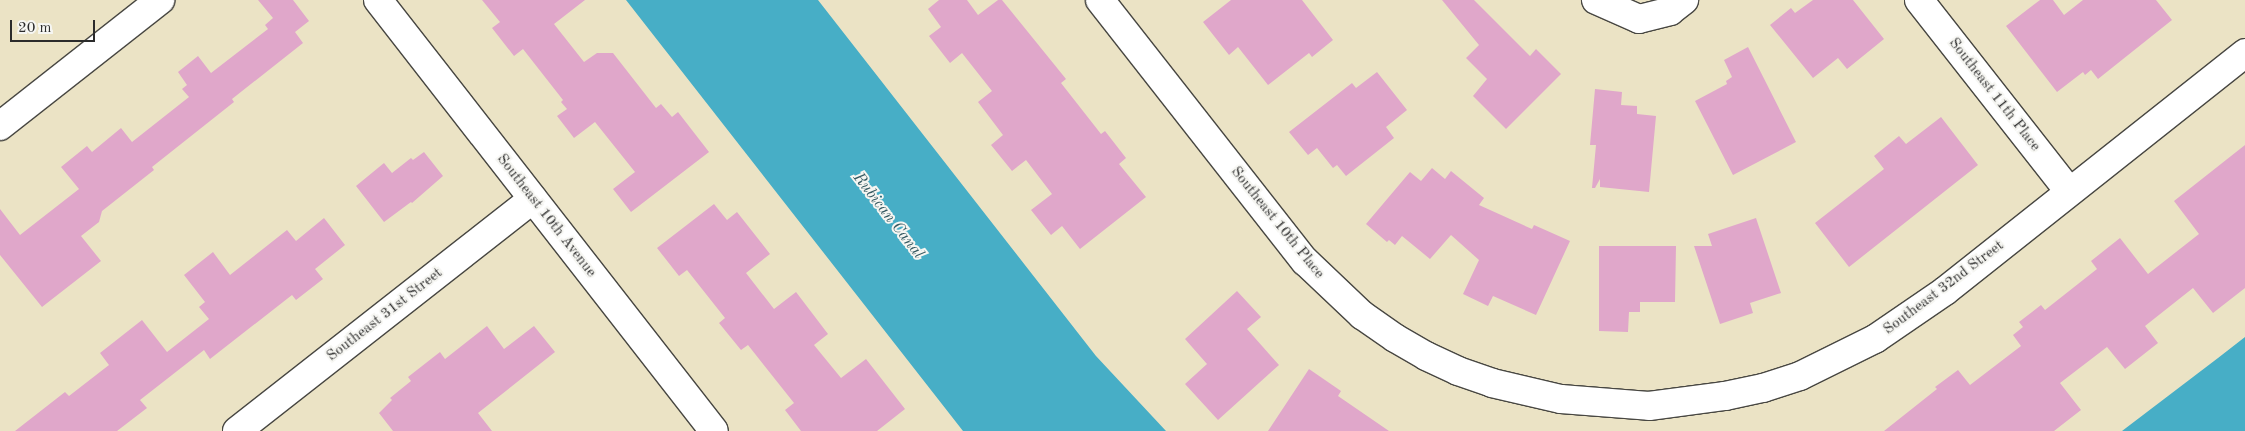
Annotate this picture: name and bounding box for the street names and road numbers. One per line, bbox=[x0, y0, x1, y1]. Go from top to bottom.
street label: Southeast 11th Place bbox=[1944, 35, 2044, 155]
street label: Southeast 10th Avenue bbox=[492, 151, 600, 281]
street label: Southeast 10th Place bbox=[1226, 164, 1328, 282]
street label: Southeast 32nd Street bbox=[1880, 237, 2008, 339]
street label: Southeast 31st Street bbox=[324, 264, 446, 366]

